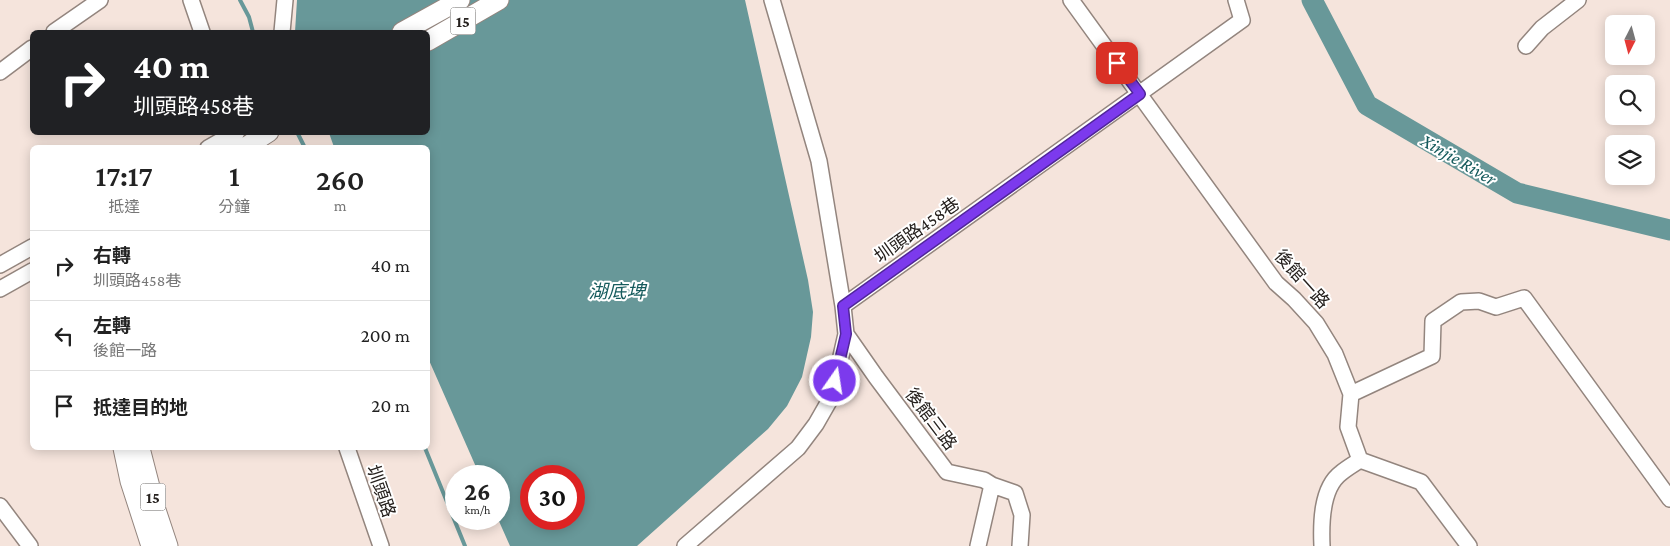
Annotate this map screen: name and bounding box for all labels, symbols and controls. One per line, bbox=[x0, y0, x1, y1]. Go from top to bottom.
road number: 15 bbox=[450, 8, 476, 34]
north arrow bbox=[1605, 15, 1655, 65]
map controls bbox=[1605, 15, 1655, 185]
pin bbox=[1096, 42, 1138, 84]
text: 40 m bbox=[133, 47, 210, 86]
icon: arrive bbox=[1103, 49, 1131, 77]
icon: right bbox=[50, 50, 115, 115]
button: search bbox=[1605, 75, 1655, 125]
text: 圳頭路458巷 bbox=[133, 94, 254, 119]
water label: Xinjie River bbox=[1416, 129, 1501, 191]
button: layers bbox=[1605, 135, 1655, 185]
text: 17:17 bbox=[96, 159, 153, 192]
text: 1 bbox=[229, 159, 240, 192]
text: 260 bbox=[316, 163, 364, 196]
street label: 圳頭路458巷 bbox=[871, 193, 963, 267]
text: m bbox=[334, 197, 347, 214]
text: 抵達 bbox=[108, 198, 140, 215]
text: 分鐘 bbox=[218, 198, 250, 215]
text: 右轉 bbox=[93, 245, 131, 266]
street label: 後館一路 bbox=[1270, 246, 1334, 312]
icon: right bbox=[50, 252, 78, 280]
text: 40 m bbox=[371, 255, 410, 276]
text: 圳頭路458巷 bbox=[93, 272, 181, 289]
water label: 湖底埤 bbox=[588, 281, 647, 302]
text: 左轉 bbox=[93, 315, 131, 336]
icon: left bbox=[50, 322, 78, 350]
text: 200 m bbox=[361, 325, 410, 346]
text: 後館一路 bbox=[93, 342, 157, 359]
position arrow bbox=[808, 354, 860, 406]
street label: 後館三路 bbox=[901, 384, 961, 454]
icon: arrive bbox=[50, 392, 78, 420]
text: 20 m bbox=[371, 395, 410, 416]
text: 抵達目的地 bbox=[93, 397, 188, 418]
street label: 圳頭路 bbox=[363, 462, 399, 520]
speed limit sign: 30 bbox=[520, 465, 585, 530]
text: 26 bbox=[464, 478, 491, 505]
road number: 15 bbox=[140, 484, 166, 511]
text: km/h bbox=[465, 503, 490, 517]

